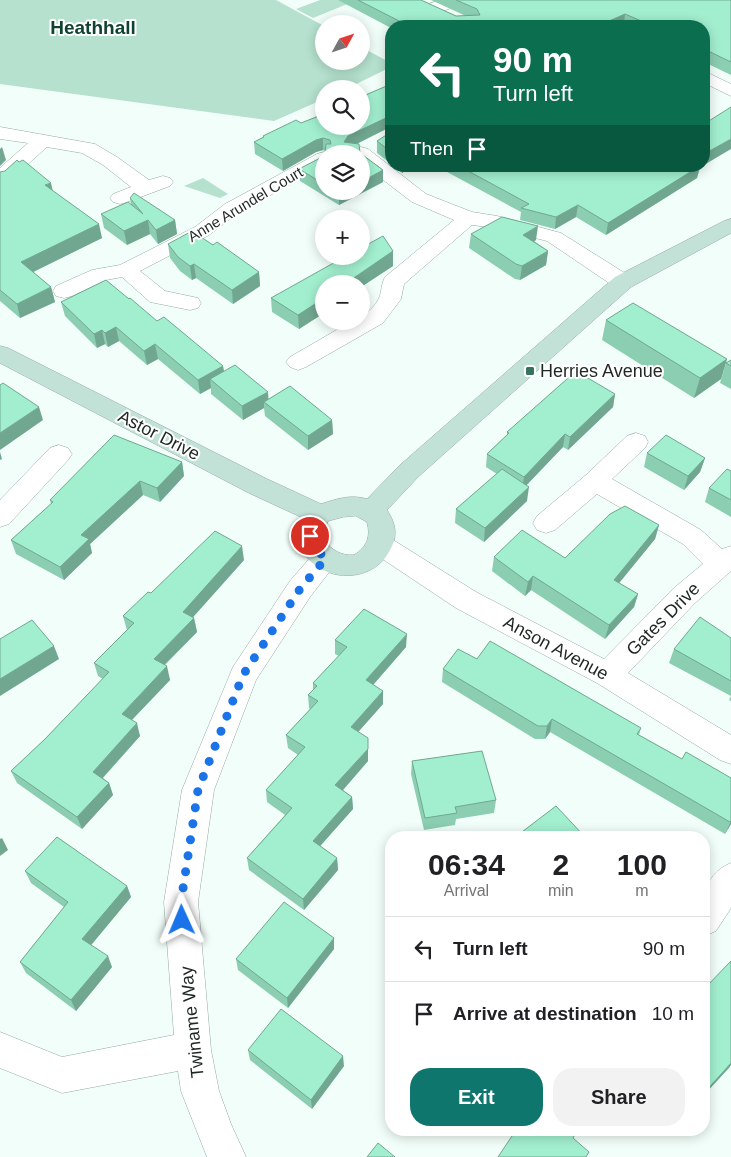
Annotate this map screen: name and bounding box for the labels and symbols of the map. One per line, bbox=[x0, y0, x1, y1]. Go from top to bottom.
north arrow bbox=[315, 15, 370, 70]
district label: Heathhall bbox=[50, 17, 136, 38]
street label: Anne Arundel Court bbox=[185, 163, 306, 245]
place label: Herries Avenue bbox=[540, 361, 663, 381]
marker: Herries Avenue bbox=[524, 365, 536, 377]
street label: Astor Drive bbox=[115, 406, 203, 464]
pin bbox=[289, 515, 331, 557]
street label: Gates Drive bbox=[622, 578, 704, 660]
street label: Anson Avenue bbox=[500, 612, 612, 684]
position arrow bbox=[155, 893, 207, 945]
street label: Twiname Way bbox=[176, 965, 208, 1079]

